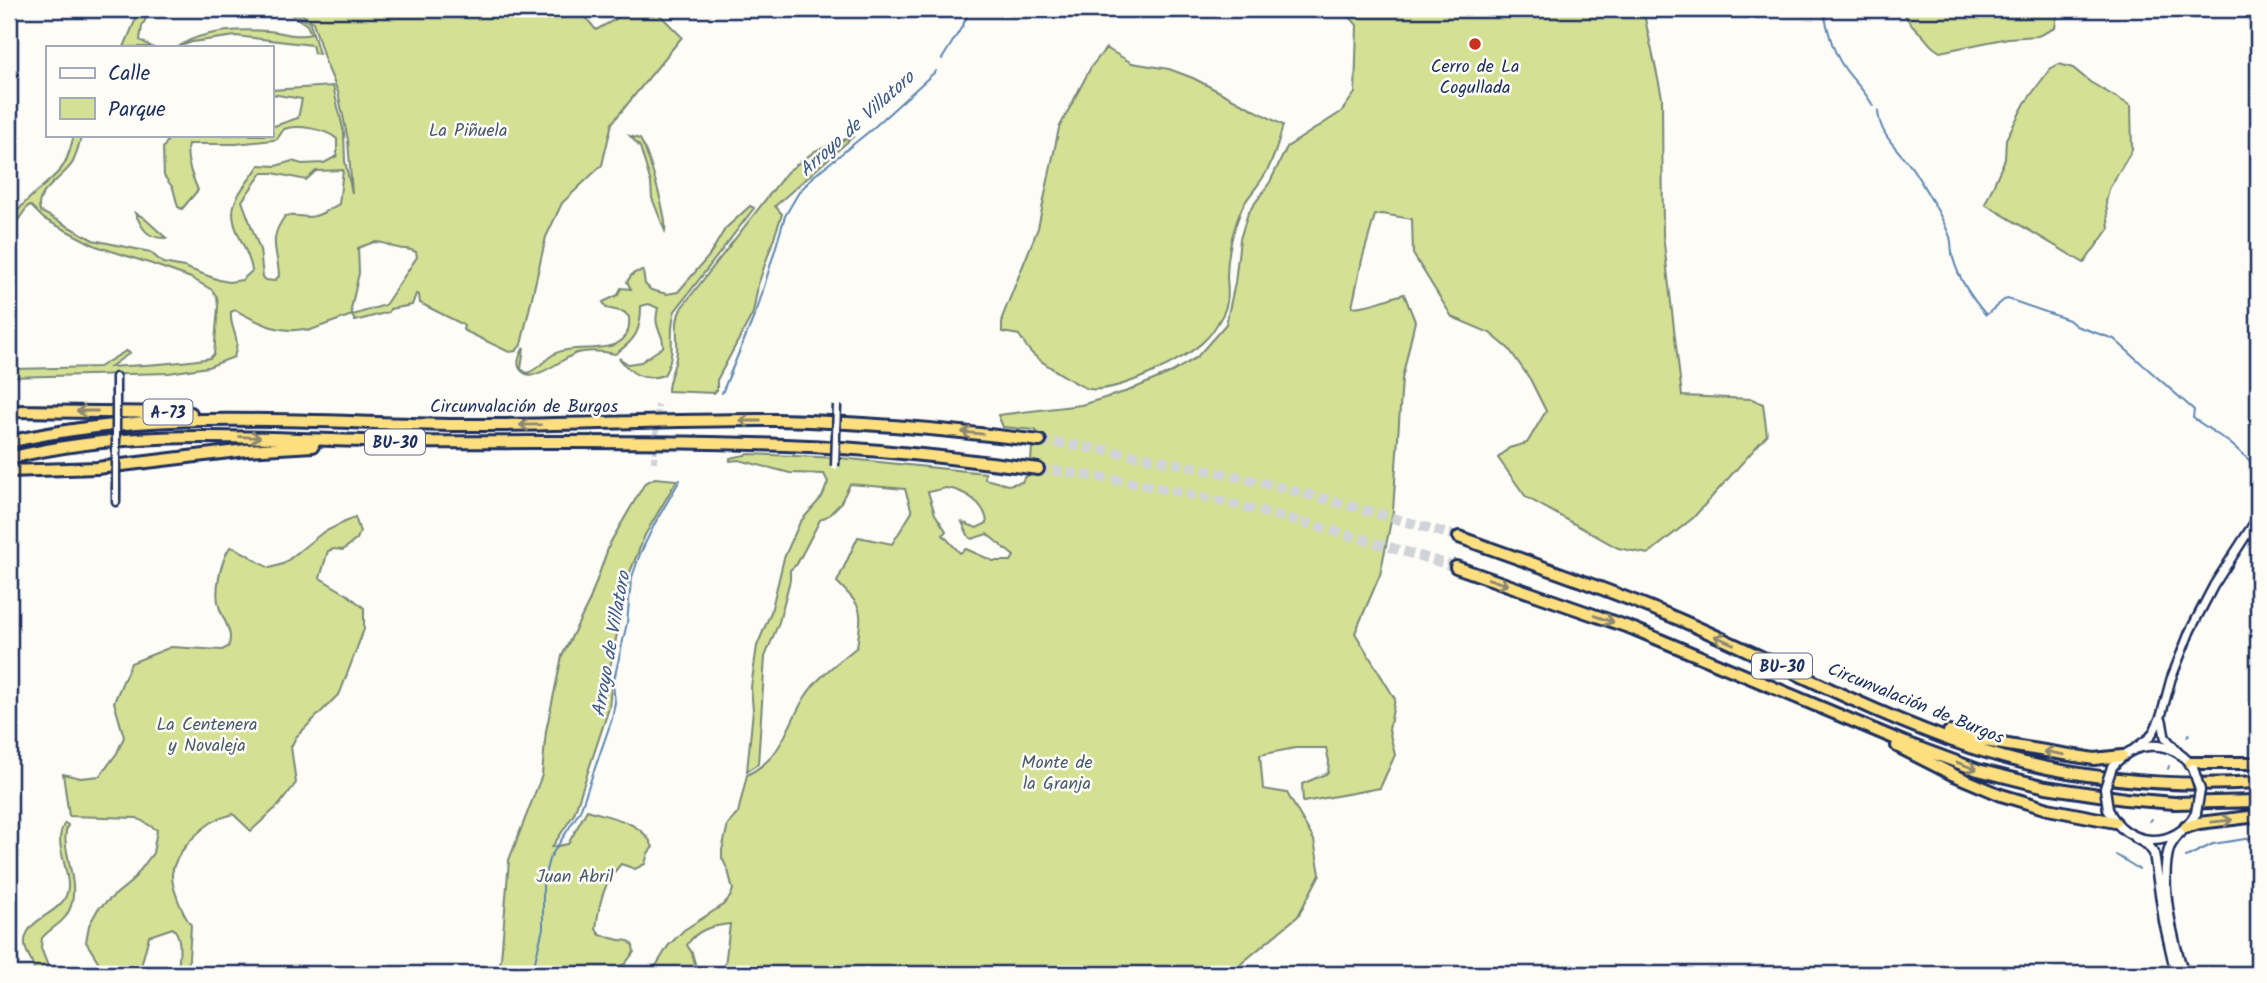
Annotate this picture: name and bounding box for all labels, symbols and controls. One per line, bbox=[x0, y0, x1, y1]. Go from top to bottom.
marker: Cerro de La Cogullada bbox=[1467, 36, 1483, 52]
legend bbox=[46, 46, 273, 136]
place label: Cerro de La Cogullada bbox=[1431, 53, 1519, 103]
text: Calle bbox=[108, 58, 151, 91]
water label: Arroyo de Villatoro bbox=[793, 63, 923, 185]
text: Parque bbox=[108, 94, 166, 127]
park label: La Piñuela bbox=[429, 117, 507, 146]
street label: Circunvalación de Burgos bbox=[430, 393, 618, 422]
road number: A-73 bbox=[144, 400, 192, 424]
one-way arrow bbox=[76, 404, 99, 418]
one-way arrow bbox=[739, 414, 762, 427]
one-way arrow bbox=[518, 418, 541, 432]
one-way arrow bbox=[962, 426, 984, 439]
one-way arrow bbox=[239, 430, 262, 443]
road number: BU-30 bbox=[365, 430, 425, 454]
water label: Arroyo de Villatoro bbox=[584, 568, 640, 719]
one-way arrow bbox=[1486, 577, 1508, 589]
one-way arrow bbox=[1593, 613, 1615, 626]
one-way arrow bbox=[1714, 633, 1735, 646]
road number: BU-30 bbox=[1752, 653, 1812, 678]
street label: Circunvalación de Burgos bbox=[1823, 656, 2008, 753]
park label: La Centenera y Novaleja bbox=[156, 711, 258, 761]
one-way arrow bbox=[2043, 746, 2066, 759]
park label: Monte de la Granja bbox=[1021, 749, 1093, 799]
one-way arrow bbox=[1956, 761, 1978, 773]
one-way arrow bbox=[2210, 814, 2233, 827]
park label: Juan Abril bbox=[536, 863, 614, 892]

